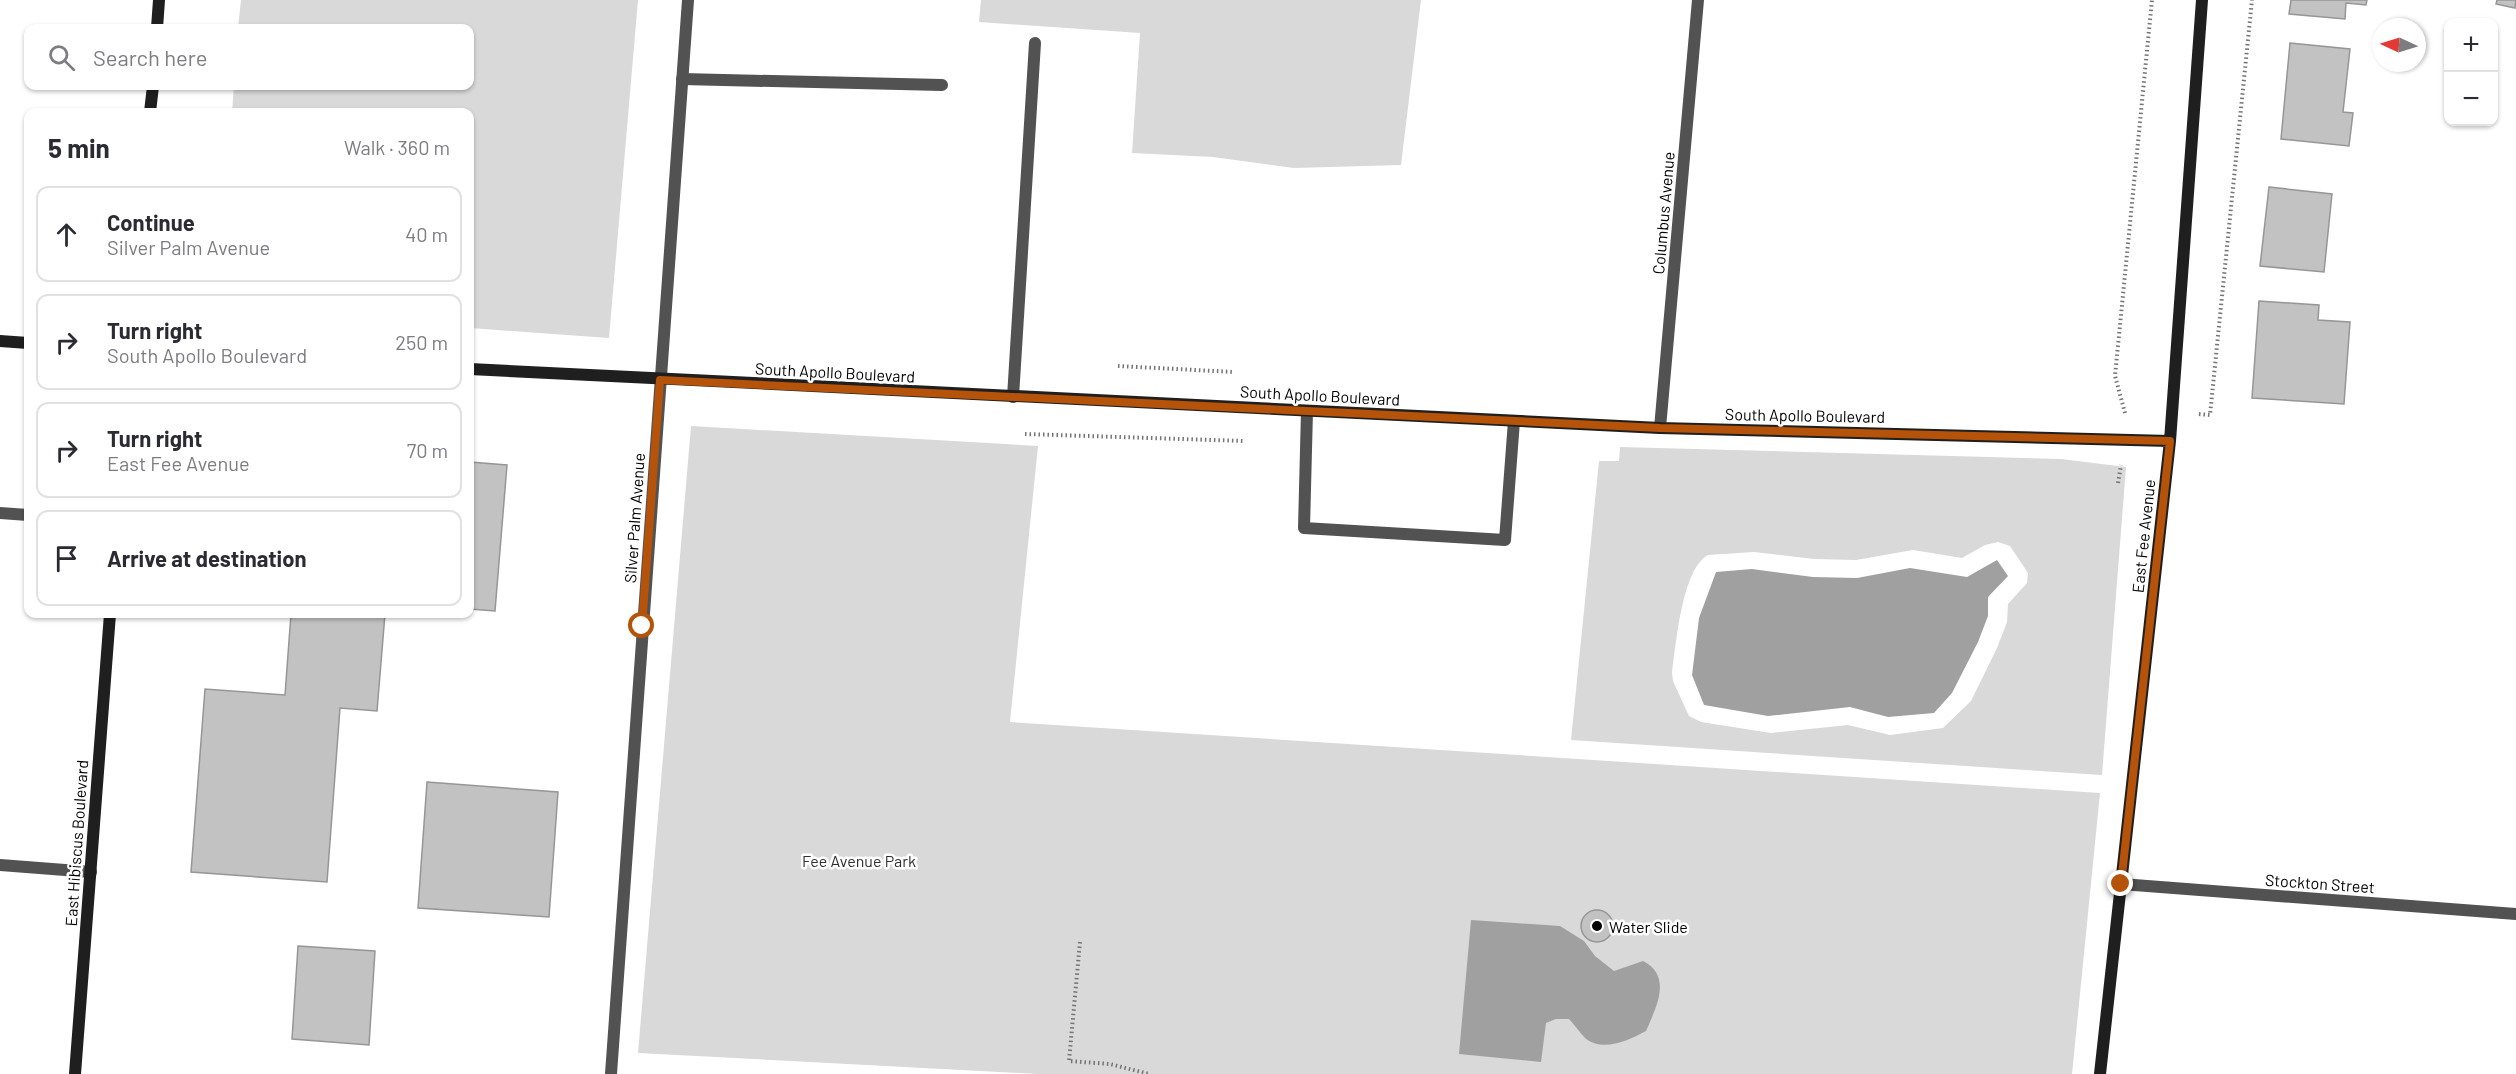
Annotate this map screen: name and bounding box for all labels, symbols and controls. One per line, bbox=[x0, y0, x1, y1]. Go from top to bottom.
north arrow bbox=[2372, 18, 2426, 72]
map controls bbox=[2444, 18, 2498, 126]
button: + bbox=[2444, 18, 2498, 72]
search box bbox=[24, 24, 474, 90]
icon: search bbox=[45, 41, 78, 74]
text: Search here bbox=[93, 44, 207, 70]
button: − bbox=[2444, 72, 2498, 126]
text: 5 min bbox=[48, 132, 110, 163]
text: Walk · 360 m bbox=[344, 135, 450, 159]
street label: Columbus Avenue bbox=[1648, 151, 1678, 275]
text: Continue bbox=[107, 209, 195, 235]
icon: ahead bbox=[50, 218, 83, 251]
text: 40 m bbox=[405, 222, 448, 246]
text: Silver Palm Avenue bbox=[107, 235, 270, 259]
text: Turn right bbox=[107, 317, 202, 343]
icon: right bbox=[50, 326, 83, 359]
text: 250 m bbox=[395, 330, 448, 354]
text: South Apollo Boulevard bbox=[107, 343, 307, 367]
street label: South Apollo Boulevard bbox=[755, 358, 915, 386]
street label: South Apollo Boulevard bbox=[1240, 381, 1400, 409]
street label: South Apollo Boulevard bbox=[1725, 404, 1885, 426]
text: Turn right bbox=[107, 425, 202, 451]
icon: right bbox=[50, 434, 83, 467]
text: 70 m bbox=[407, 438, 448, 462]
text: East Fee Avenue bbox=[107, 451, 250, 475]
street label: Silver Palm Avenue bbox=[620, 452, 648, 584]
street label: East Fee Avenue bbox=[2128, 478, 2158, 594]
icon: arrive bbox=[50, 542, 83, 575]
text: Arrive at destination bbox=[107, 545, 306, 571]
route start bbox=[628, 612, 654, 638]
street label: East Hibiscus Boulevard bbox=[61, 759, 91, 927]
park label: Fee Avenue Park bbox=[802, 851, 916, 870]
route end bbox=[2107, 870, 2133, 896]
street label: Stockton Street bbox=[2265, 870, 2375, 896]
place label: Water Slide bbox=[1609, 917, 1688, 936]
marker: Water Slide bbox=[1590, 919, 1604, 933]

